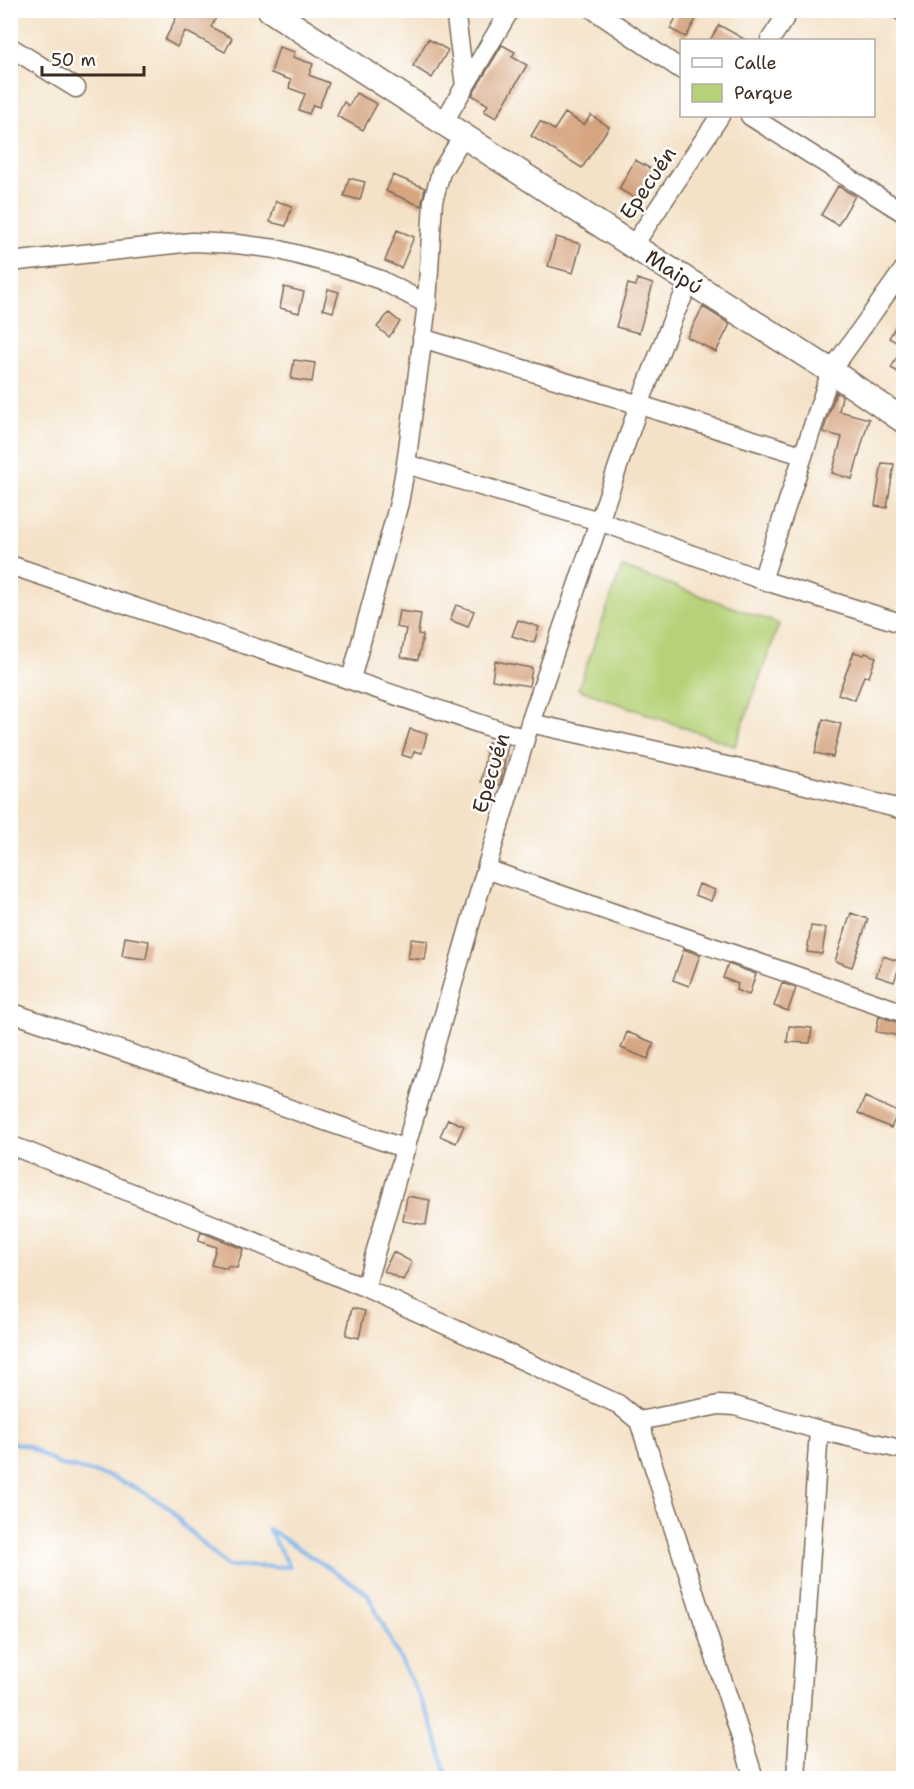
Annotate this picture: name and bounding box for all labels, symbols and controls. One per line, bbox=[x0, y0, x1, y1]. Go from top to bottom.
scale bar bbox=[42, 39, 144, 77]
legend bbox=[680, 39, 875, 117]
text: 50 m bbox=[51, 48, 96, 72]
text: Calle bbox=[734, 51, 777, 75]
text: Parque bbox=[734, 81, 793, 105]
street label: Epecuén bbox=[613, 141, 683, 225]
street label: Maipú bbox=[640, 243, 708, 301]
street label: Epecuén bbox=[466, 729, 516, 816]

